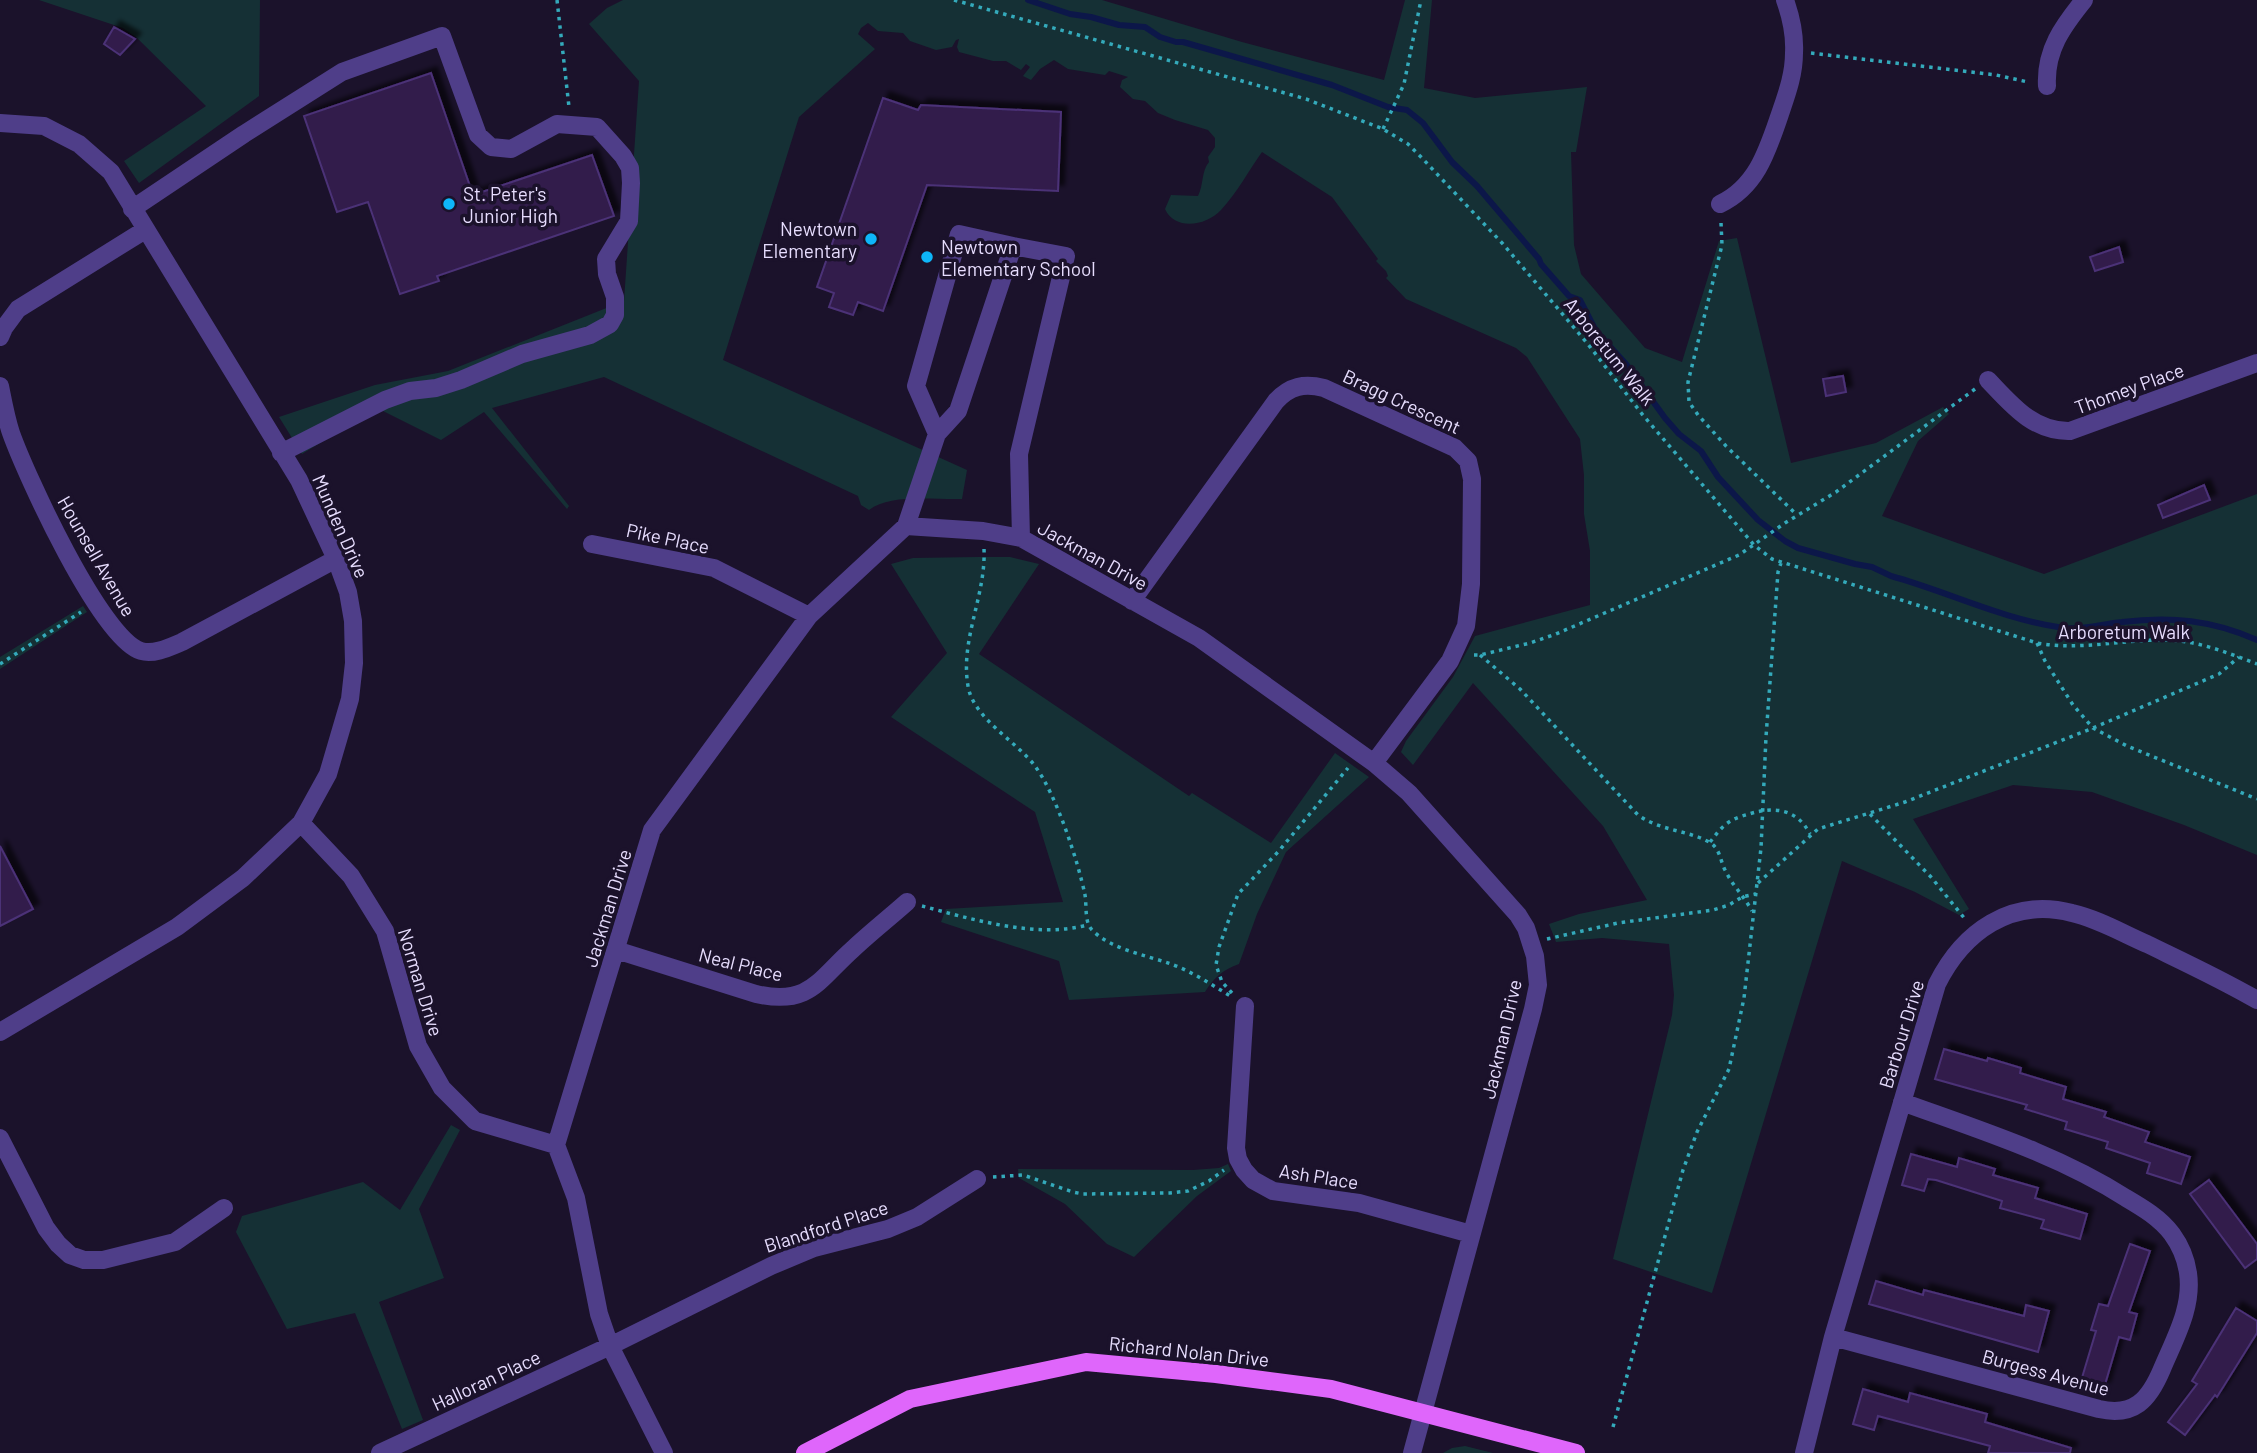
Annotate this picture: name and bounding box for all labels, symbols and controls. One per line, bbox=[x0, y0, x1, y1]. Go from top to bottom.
place label: St. Peter's Junior High bbox=[463, 182, 558, 227]
marker: St. Peter's Junior High bbox=[441, 196, 457, 212]
place label: Newtown Elementary bbox=[762, 217, 857, 262]
marker: Newtown Elementary bbox=[863, 231, 879, 247]
place label: Newtown Elementary School bbox=[941, 235, 1096, 280]
marker: Newtown Elementary School bbox=[919, 249, 935, 265]
street label: Arboretum Walk bbox=[1560, 293, 1660, 409]
street label: Thomey Place bbox=[2071, 358, 2187, 418]
street label: Bragg Crescent bbox=[1340, 364, 1464, 438]
street label: Munden Drive bbox=[308, 471, 374, 581]
street label: Hounsell Avenue bbox=[53, 492, 141, 620]
street label: Jackman Drive bbox=[1034, 515, 1152, 595]
street label: Pike Place bbox=[624, 518, 712, 558]
street label: Arboretum Walk bbox=[2058, 620, 2190, 643]
street label: Jackman Drive bbox=[578, 846, 636, 970]
street label: Norman Drive bbox=[394, 925, 448, 1039]
street label: Neal Place bbox=[696, 942, 786, 986]
street label: Jackman Drive bbox=[1476, 977, 1526, 1101]
street label: Barbour Drive bbox=[1874, 977, 1928, 1091]
street label: Ash Place bbox=[1278, 1158, 1360, 1194]
street label: Blandford Place bbox=[761, 1195, 891, 1257]
street label: Richard Nolan Drive bbox=[1108, 1331, 1270, 1371]
street label: Burgess Avenue bbox=[1980, 1344, 2112, 1400]
street label: Halloran Place bbox=[428, 1345, 544, 1415]

